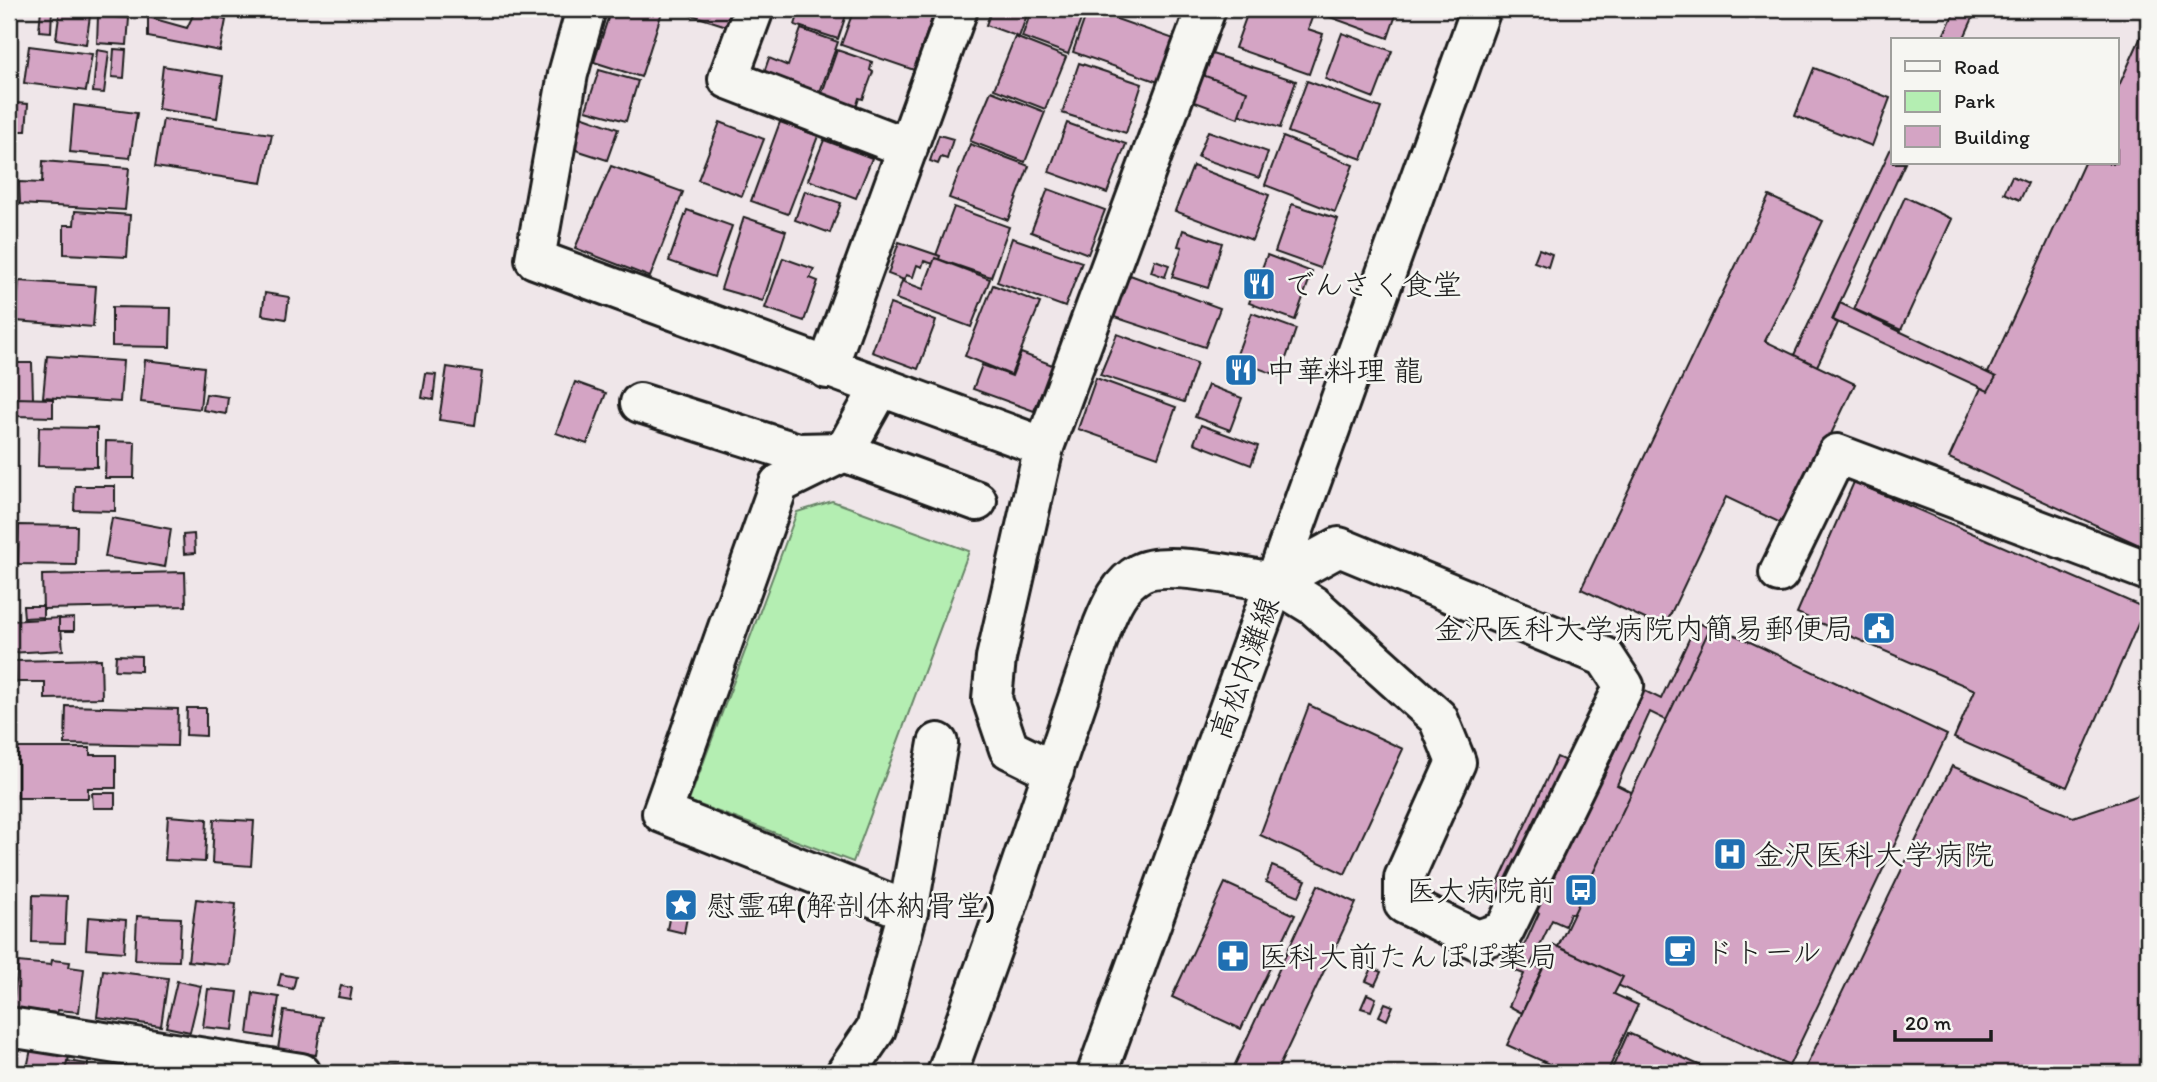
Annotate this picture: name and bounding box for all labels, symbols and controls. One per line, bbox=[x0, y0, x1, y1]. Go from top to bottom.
legend bbox=[1891, 38, 2118, 164]
text: Road bbox=[1954, 54, 2000, 79]
text: Park bbox=[1954, 88, 1996, 113]
text: Building bbox=[1954, 124, 2030, 149]
restaurant icon: でんさく食堂 bbox=[1240, 265, 1278, 303]
place label: でんさく食堂 bbox=[1284, 266, 1462, 303]
restaurant icon: 中華料理 龍 bbox=[1222, 351, 1260, 389]
place label: 中華料理 龍 bbox=[1266, 352, 1423, 389]
street label: 高松内灘線 bbox=[1201, 591, 1287, 745]
public building icon: 金沢医科大学病院内簡易郵便局 bbox=[1860, 609, 1898, 647]
place label: 金沢医科大学病院内簡易郵便局 bbox=[1434, 610, 1854, 647]
hospital icon: 金沢医科大学病院 bbox=[1711, 835, 1749, 873]
place label: 金沢医科大学病院 bbox=[1754, 836, 1994, 873]
bus stop icon: 医大病院前 bbox=[1562, 871, 1600, 909]
place label: 医大病院前 bbox=[1406, 872, 1556, 909]
place icon: 慰霊碑(解剖体納骨堂) bbox=[662, 886, 700, 924]
place label: 慰霊碑(解剖体納骨堂) bbox=[706, 887, 996, 924]
cafe icon: ドトール bbox=[1661, 932, 1699, 970]
place label: ドトール bbox=[1704, 933, 1822, 970]
pharmacy icon: 医科大前たんぽぽ薬局 bbox=[1214, 937, 1252, 975]
place label: 医科大前たんぽぽ薬局 bbox=[1258, 938, 1558, 975]
scale bar bbox=[1895, 998, 1991, 1042]
text: 20 m bbox=[1905, 1010, 1952, 1035]

